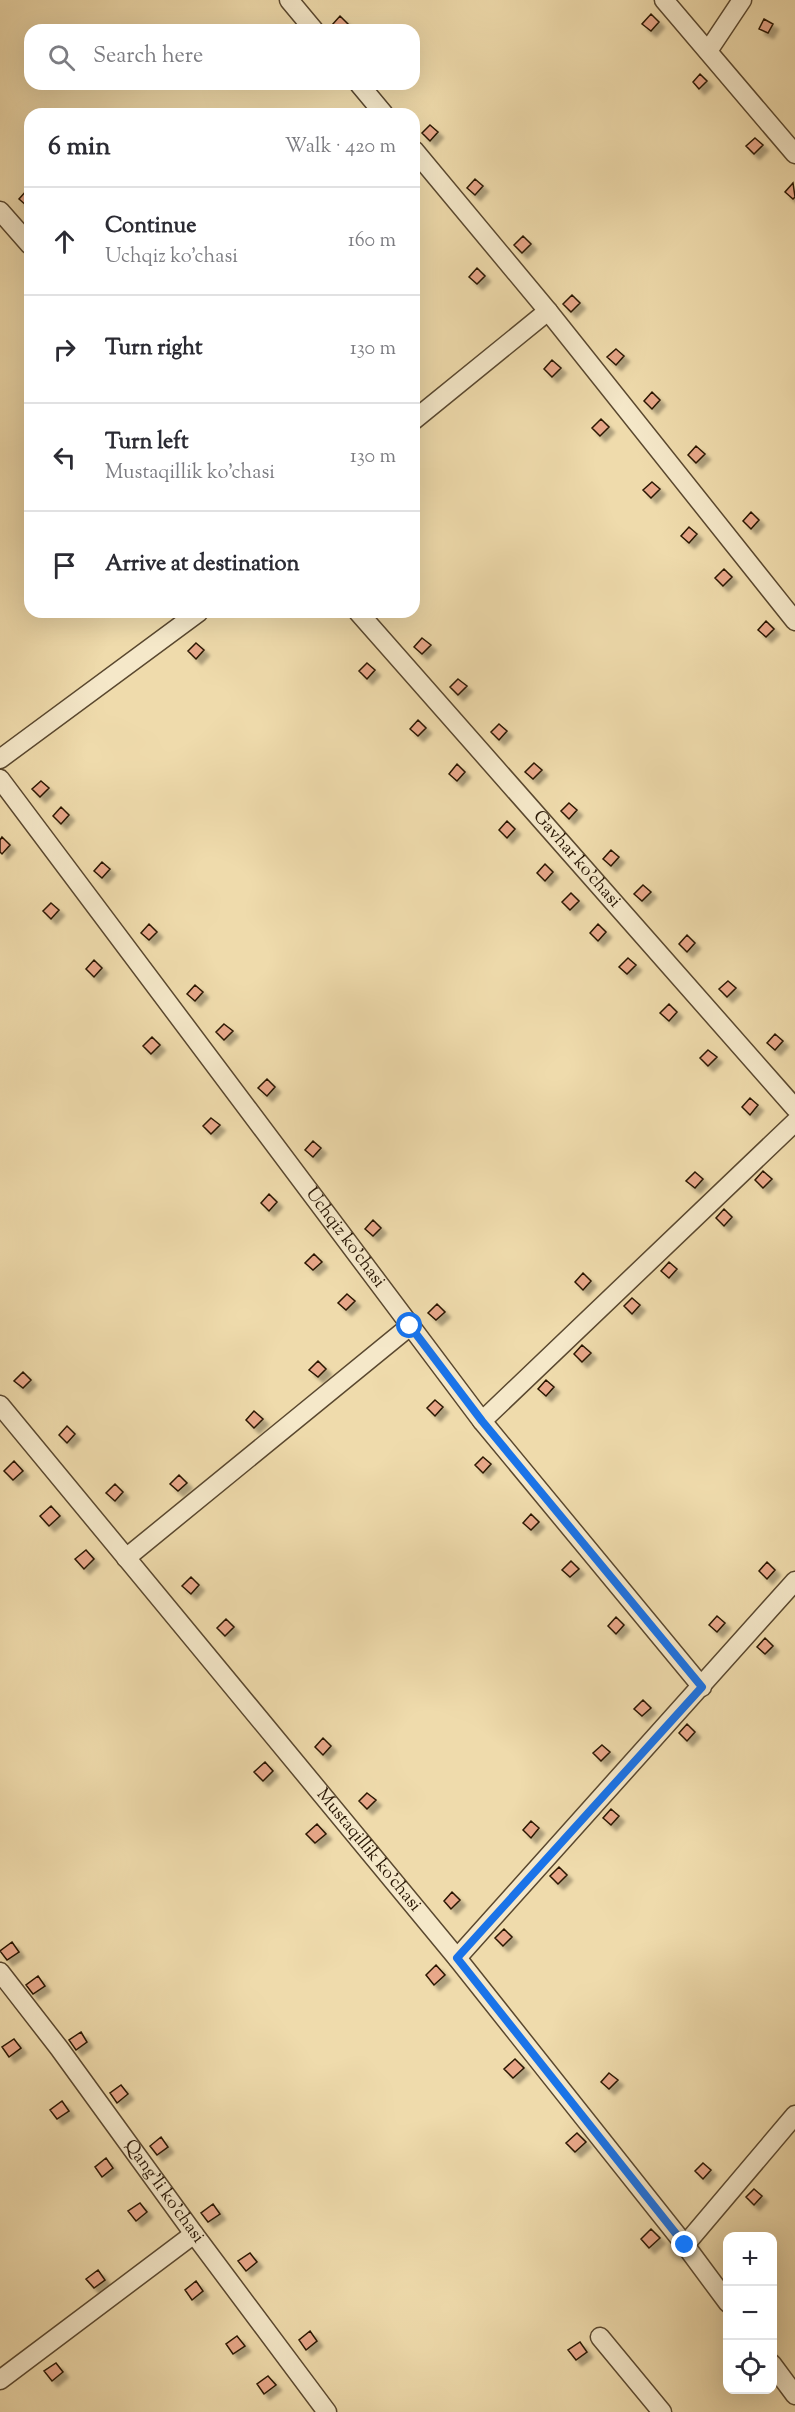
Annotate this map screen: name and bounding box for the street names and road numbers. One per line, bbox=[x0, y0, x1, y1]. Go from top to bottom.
street label: Gavhar ko'chasi bbox=[526, 805, 626, 914]
street label: Uchqiz ko'chasi bbox=[298, 1182, 391, 1294]
street label: Mustaqillik ko'chasi bbox=[309, 1783, 427, 1918]
street label: Qang'li ko'chasi bbox=[117, 2135, 210, 2249]

